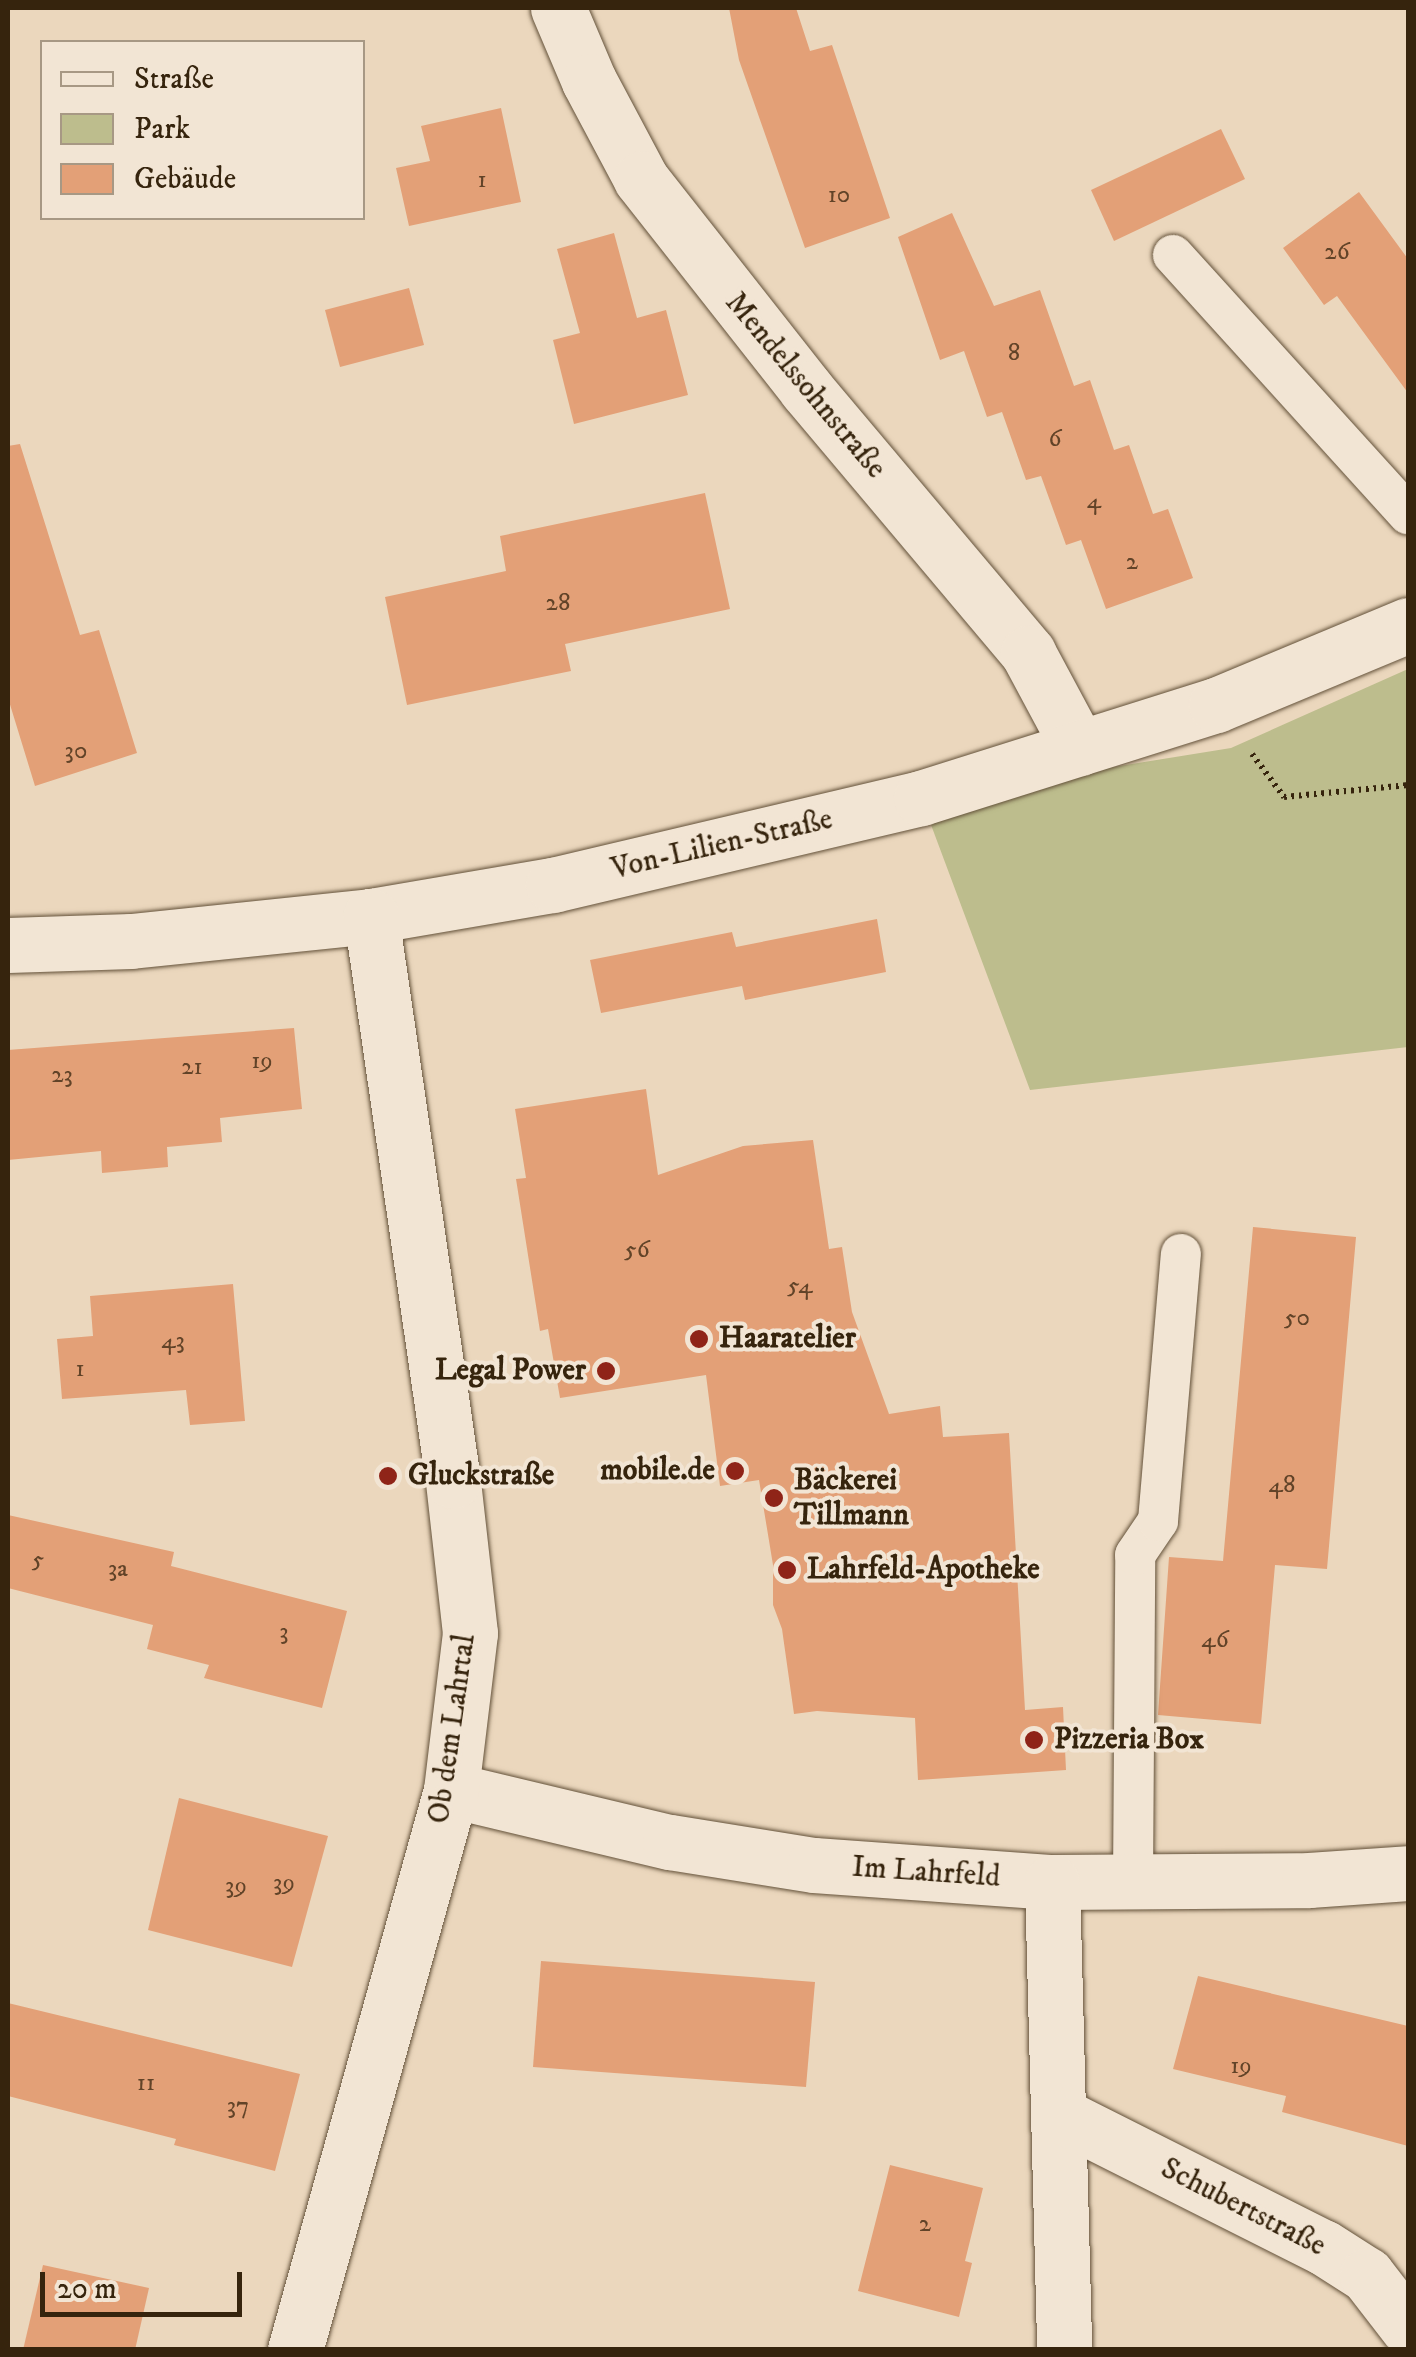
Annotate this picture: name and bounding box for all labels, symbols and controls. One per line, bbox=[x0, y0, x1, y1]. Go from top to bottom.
legend bbox=[40, 40, 365, 220]
text: Straße bbox=[134, 61, 214, 98]
text: Park bbox=[134, 111, 190, 148]
text: Gebäude bbox=[134, 161, 236, 198]
house number: 1 bbox=[477, 165, 487, 195]
house number: 10 bbox=[828, 180, 850, 210]
house number: 26 bbox=[1324, 237, 1350, 267]
street label: Mendelssohnstraße bbox=[717, 286, 893, 486]
house number: 8 bbox=[1008, 338, 1020, 368]
house number: 6 bbox=[1048, 424, 1062, 454]
house number: 4 bbox=[1087, 486, 1101, 516]
house number: 2 bbox=[1126, 547, 1138, 577]
house number: 28 bbox=[546, 588, 570, 618]
house number: 30 bbox=[65, 736, 87, 766]
street label: Von-Lilien-Straße bbox=[608, 802, 836, 888]
house number: 19 bbox=[251, 1046, 273, 1076]
house number: 21 bbox=[181, 1052, 203, 1082]
house number: 23 bbox=[51, 1060, 73, 1090]
house number: 56 bbox=[624, 1235, 650, 1265]
house number: 54 bbox=[787, 1271, 813, 1301]
house number: 50 bbox=[1284, 1303, 1310, 1333]
place label: Haaratelier bbox=[719, 1321, 856, 1357]
house number: 43 bbox=[161, 1326, 185, 1356]
marker: Haaratelier bbox=[688, 1328, 710, 1350]
place label: Legal Power bbox=[435, 1353, 586, 1389]
house number: 1 bbox=[75, 1354, 85, 1384]
marker: Legal Power bbox=[595, 1360, 617, 1382]
place label: mobile.de bbox=[600, 1453, 715, 1489]
place label: Gluckstraße bbox=[408, 1458, 554, 1494]
marker: mobile.de bbox=[724, 1460, 746, 1482]
place label: Bäckerei Tillmann bbox=[794, 1463, 909, 1534]
marker: Gluckstraße bbox=[377, 1465, 399, 1487]
house number: 48 bbox=[1269, 1470, 1295, 1500]
marker: Bäckerei Tillmann bbox=[763, 1487, 785, 1509]
house number: 5 bbox=[32, 1545, 44, 1575]
place label: Lahrfeld-Apotheke bbox=[807, 1552, 1040, 1588]
house number: 3a bbox=[108, 1554, 128, 1584]
marker: Lahrfeld-Apotheke bbox=[776, 1559, 798, 1581]
house number: 3 bbox=[279, 1617, 289, 1647]
house number: 46 bbox=[1201, 1625, 1229, 1655]
street label: Ob dem Lahrtal bbox=[422, 1632, 484, 1826]
place label: Pizzeria Box bbox=[1054, 1722, 1204, 1758]
marker: Pizzeria Box bbox=[1023, 1729, 1045, 1751]
street label: Im Lahrfeld bbox=[851, 1850, 1001, 1896]
house number: 39 bbox=[273, 1868, 295, 1898]
house number: 39 bbox=[225, 1871, 247, 1901]
house number: 19 bbox=[1230, 2051, 1252, 2081]
house number: 11 bbox=[137, 2068, 155, 2098]
house number: 37 bbox=[227, 2091, 249, 2121]
street label: Schubertstraße bbox=[1155, 2151, 1331, 2265]
house number: 2 bbox=[919, 2209, 931, 2239]
scale bar bbox=[45, 2252, 248, 2314]
text: 20 m bbox=[57, 2271, 117, 2308]

